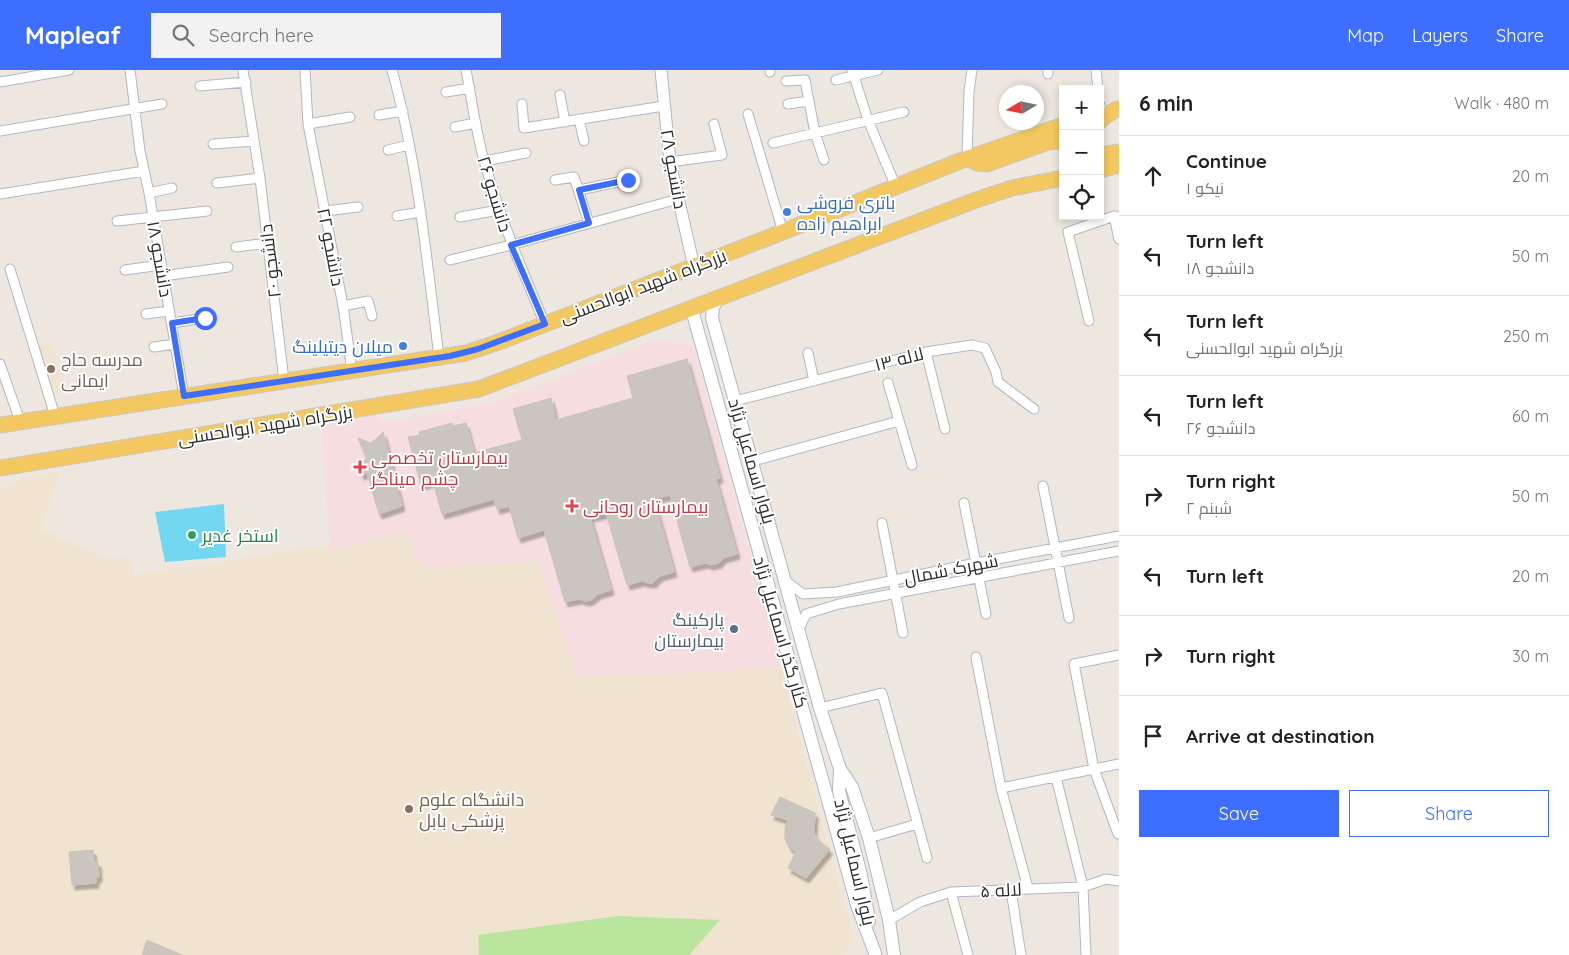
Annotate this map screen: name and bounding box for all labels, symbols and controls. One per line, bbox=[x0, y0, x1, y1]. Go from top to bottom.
search box bbox=[151, 13, 501, 58]
text: Mapleaf bbox=[25, 20, 121, 50]
icon: search bbox=[169, 21, 197, 49]
text: Search here bbox=[209, 23, 314, 47]
text: Map bbox=[1347, 24, 1384, 47]
text: Layers bbox=[1412, 24, 1468, 47]
text: Share bbox=[1496, 24, 1544, 47]
north arrow bbox=[999, 85, 1044, 130]
map controls bbox=[1059, 85, 1104, 220]
button: + bbox=[1059, 85, 1104, 130]
text: 6 min bbox=[1139, 90, 1193, 116]
text: Walk · 480 m bbox=[1454, 93, 1549, 113]
street label: دانشجو ۲۸ bbox=[656, 127, 692, 211]
button: − bbox=[1059, 130, 1104, 175]
text: Continue bbox=[1186, 149, 1267, 173]
street label: دانشجو ۲۶ bbox=[473, 153, 517, 235]
icon: ahead bbox=[1139, 162, 1167, 190]
text: 20 m bbox=[1512, 166, 1549, 186]
route end bbox=[617, 169, 640, 192]
button: locate bbox=[1059, 175, 1104, 220]
text: نیکو ۱ bbox=[1186, 178, 1224, 198]
place label: باتری فروشی ابراهیم زاده bbox=[797, 191, 895, 236]
street label: دانشجو ۲۲ bbox=[312, 206, 350, 288]
marker: باتری فروشی ابراهیم زاده bbox=[781, 206, 793, 218]
street label: دانشجو ۱۸ bbox=[142, 219, 178, 299]
street label: دانشجو ۲۰ bbox=[254, 223, 286, 299]
text: Turn left bbox=[1186, 229, 1264, 253]
icon: left bbox=[1139, 242, 1167, 270]
street label: بزرگراه شهید ابوالحسنی bbox=[556, 244, 730, 328]
text: 50 m bbox=[1512, 246, 1549, 266]
text: دانشجو ۱۸ bbox=[1186, 258, 1254, 278]
route start bbox=[194, 307, 217, 330]
text: Turn left bbox=[1186, 309, 1264, 333]
icon: left bbox=[1139, 322, 1167, 350]
text: 250 m bbox=[1503, 326, 1549, 346]
place label: میلان دیتیلینگ bbox=[292, 335, 393, 358]
text: بزرگراه شهید ابوالحسنی bbox=[1186, 338, 1343, 358]
marker: میلان دیتیلینگ bbox=[397, 340, 409, 352]
street label: لاله ۱۳ bbox=[872, 342, 926, 376]
place label: مدرسه حاج ایمانی bbox=[61, 348, 143, 392]
marker: مدرسه حاج ایمانی bbox=[45, 363, 57, 375]
text: Turn left bbox=[1186, 389, 1264, 413]
street label: بلوار اسماعیل نژاد bbox=[723, 396, 781, 526]
street label: بزرگراه شهید ابوالحسنی bbox=[176, 400, 354, 450]
icon: left bbox=[1139, 402, 1167, 430]
text: 60 m bbox=[1512, 406, 1549, 426]
text: دانشجو ۲۶ bbox=[1186, 418, 1255, 438]
place label: بیمارستان تخصصی چشم میناگر bbox=[370, 446, 508, 491]
marker: بیمارستان تخصصی چشم میناگر bbox=[353, 460, 367, 474]
text: Turn right bbox=[1186, 469, 1275, 493]
icon: right bbox=[1139, 482, 1167, 510]
text: 50 m bbox=[1512, 486, 1549, 506]
place label: بیمارستان روحانی bbox=[583, 495, 708, 518]
text: شبنم ۲ bbox=[1186, 498, 1232, 518]
marker: بیمارستان روحانی bbox=[565, 499, 579, 513]
place label: استخر غدیر bbox=[201, 524, 279, 547]
marker: استخر غدیر bbox=[186, 529, 198, 541]
street label: شهرک شمال bbox=[902, 549, 1000, 589]
street label: کنار گذر اسماعیل نژاد bbox=[748, 553, 814, 711]
icon: left bbox=[1139, 562, 1167, 590]
text: Turn left bbox=[1186, 564, 1264, 588]
text: 20 m bbox=[1512, 566, 1549, 586]
place label: پارکینگ بیمارستان bbox=[654, 608, 724, 652]
marker: پارکینگ بیمارستان bbox=[728, 623, 740, 635]
icon: right bbox=[1139, 642, 1167, 670]
text: Turn right bbox=[1186, 644, 1275, 668]
text: 30 m bbox=[1512, 646, 1549, 666]
icon: arrive bbox=[1139, 722, 1167, 750]
text: Arrive at destination bbox=[1186, 724, 1375, 748]
place label: دانشگاه علوم پزشکی بابل bbox=[419, 788, 524, 833]
button: Save bbox=[1139, 790, 1339, 837]
button: Share bbox=[1349, 790, 1549, 837]
street label: بلوار اسماعیل نژاد bbox=[829, 796, 881, 928]
marker: دانشگاه علوم پزشکی بابل bbox=[403, 803, 415, 815]
street label: لاله ۵ bbox=[980, 877, 1022, 903]

